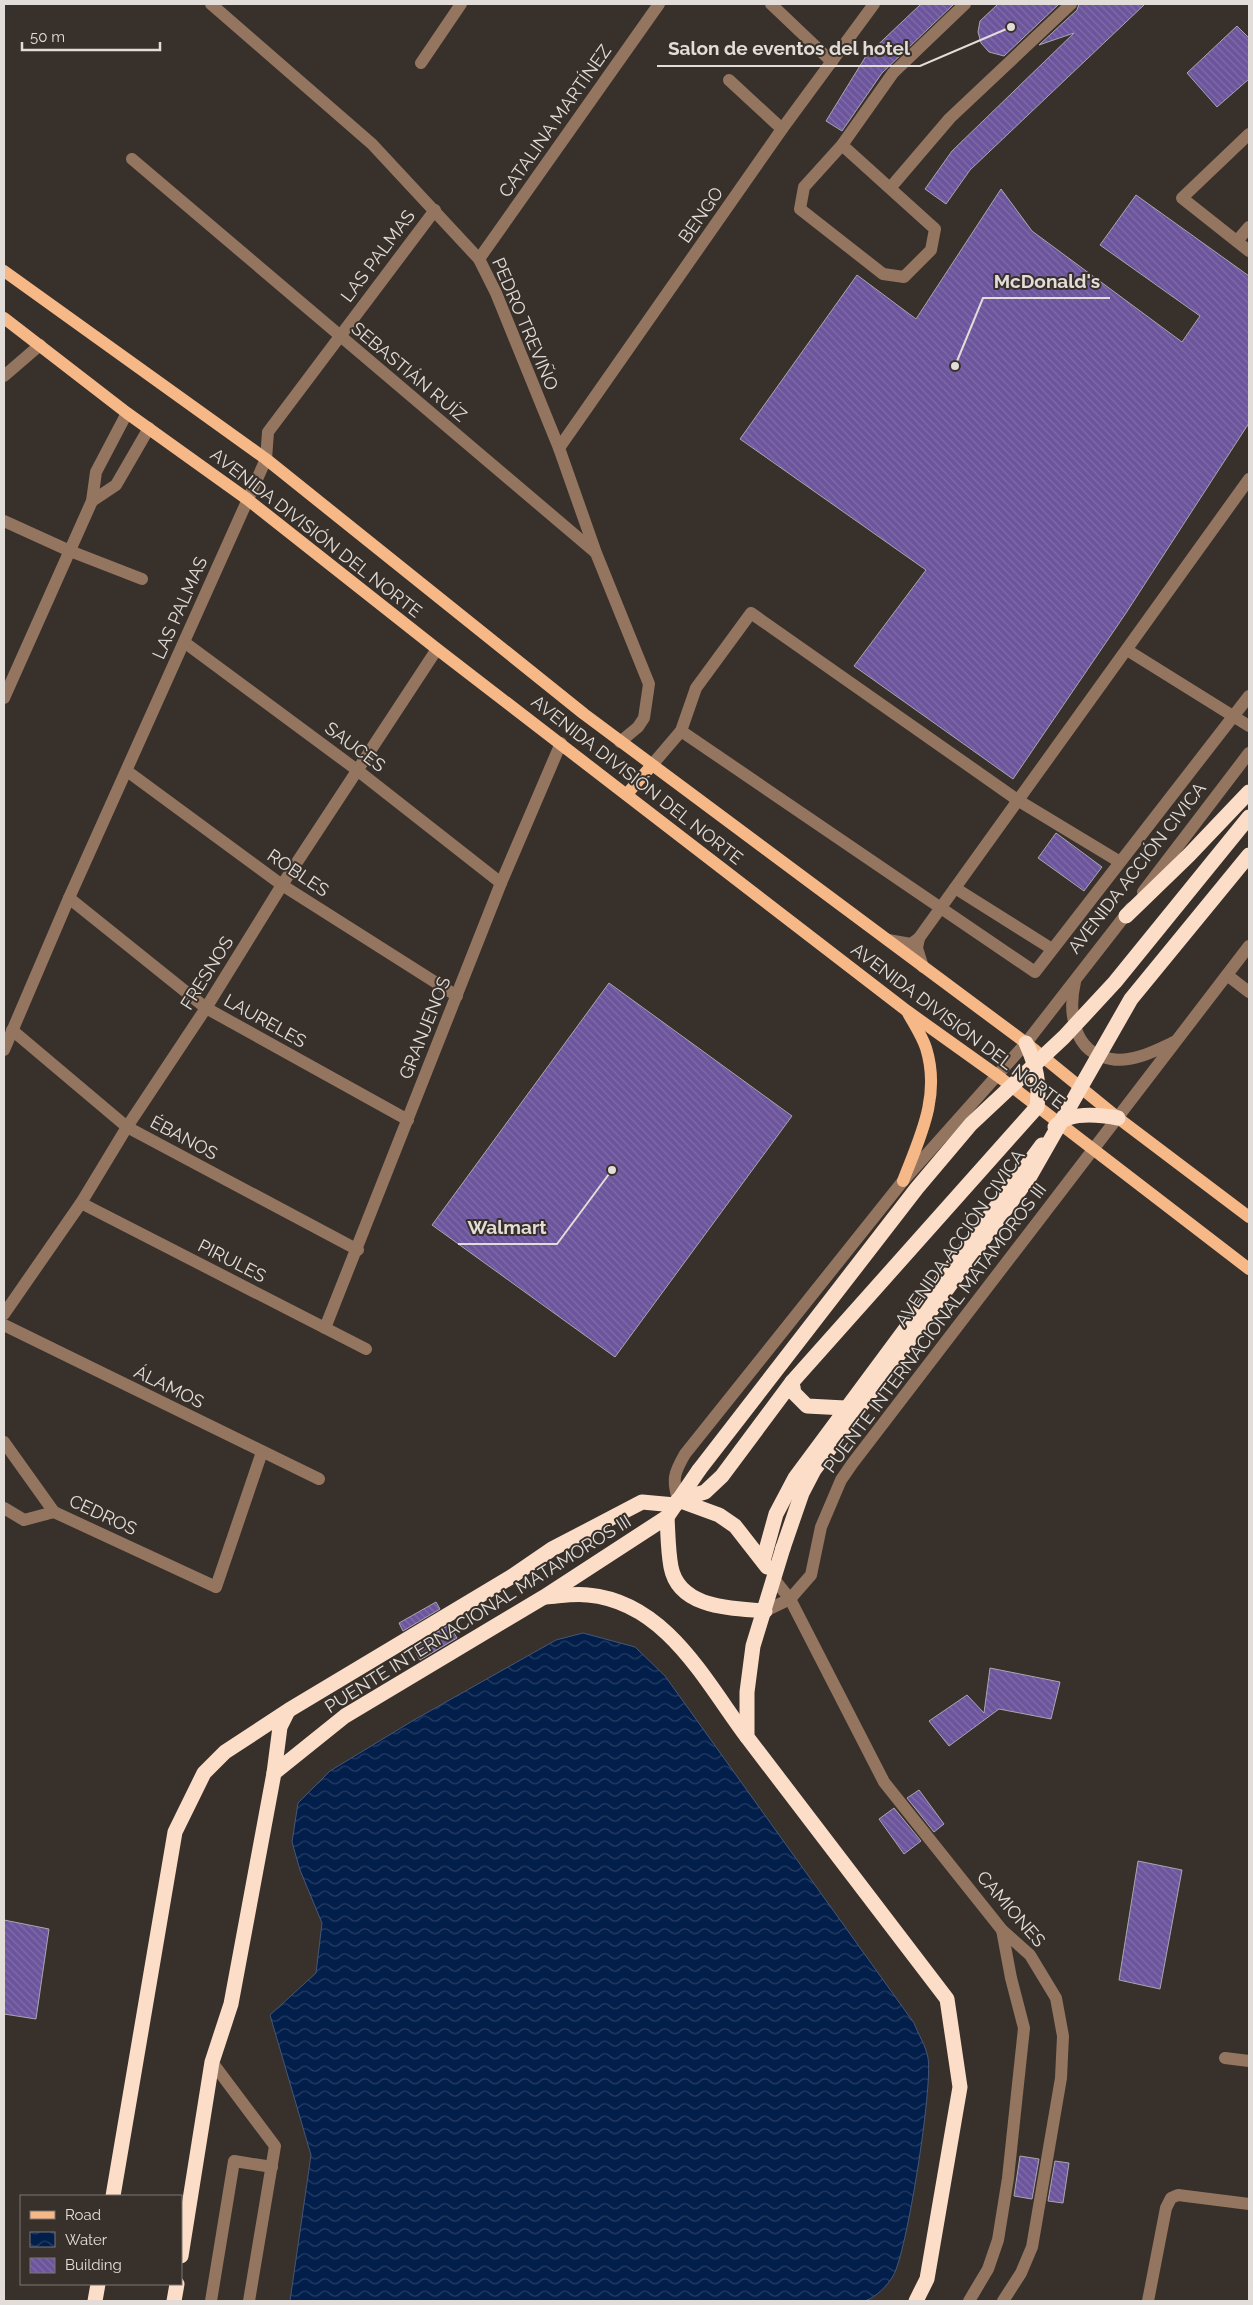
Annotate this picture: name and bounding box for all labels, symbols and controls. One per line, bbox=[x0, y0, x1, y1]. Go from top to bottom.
scale bar bbox=[22, 20, 160, 52]
text: 50 m bbox=[30, 28, 65, 46]
callout: Salon de eventos del hotel bbox=[657, 32, 920, 66]
text: Salon de eventos del hotel bbox=[668, 37, 911, 59]
street label: CATALINA MARTÍNEZ bbox=[493, 40, 615, 201]
street label: BENGO bbox=[674, 183, 727, 247]
street label: LAS PALMAS bbox=[336, 206, 419, 306]
street label: PEDRO TREVIÑO bbox=[488, 254, 563, 393]
callout: McDonald's bbox=[983, 264, 1110, 298]
text: McDonald's bbox=[994, 270, 1100, 292]
street label: SEBASTIÁN RUÍZ bbox=[348, 317, 472, 426]
street label: AVENIDA DIVISIÓN DEL NORTE bbox=[207, 443, 427, 622]
street label: LAS PALMAS bbox=[148, 553, 211, 662]
street label: AVENIDA DIVISIÓN DEL NORTE bbox=[528, 690, 748, 869]
street label: SAUCES bbox=[321, 717, 390, 776]
street label: AVENIDA ACCIÓN CIVICA bbox=[1063, 777, 1210, 957]
street label: ROBLES bbox=[264, 844, 333, 901]
street label: FRESNOS bbox=[176, 932, 237, 1013]
street label: AVENIDA DIVISIÓN DEL NORTE bbox=[847, 938, 1070, 1113]
street label: GRANJENOS bbox=[394, 973, 455, 1082]
street label: LAURELES bbox=[220, 989, 310, 1052]
street label: ÉBANOS bbox=[147, 1110, 222, 1164]
street label: AVENIDA ACCIÓN CIVICA bbox=[890, 1145, 1029, 1330]
street label: PUENTE INTERNACIONAL MATAMOROS III bbox=[819, 1179, 1050, 1477]
callout: Walmart bbox=[458, 1210, 557, 1244]
text: Walmart bbox=[467, 1216, 547, 1238]
street label: PIRULES bbox=[195, 1235, 270, 1287]
street label: ÁLAMOS bbox=[131, 1360, 208, 1412]
street label: CEDROS bbox=[66, 1490, 141, 1539]
street label: PUENTE INTERNACIONAL MATAMOROS III bbox=[321, 1510, 635, 1717]
street label: CAMIONES bbox=[973, 1866, 1050, 1951]
legend bbox=[20, 2195, 182, 2285]
text: Road bbox=[65, 2206, 101, 2224]
text: Water bbox=[65, 2231, 108, 2249]
text: Building bbox=[65, 2256, 122, 2274]

